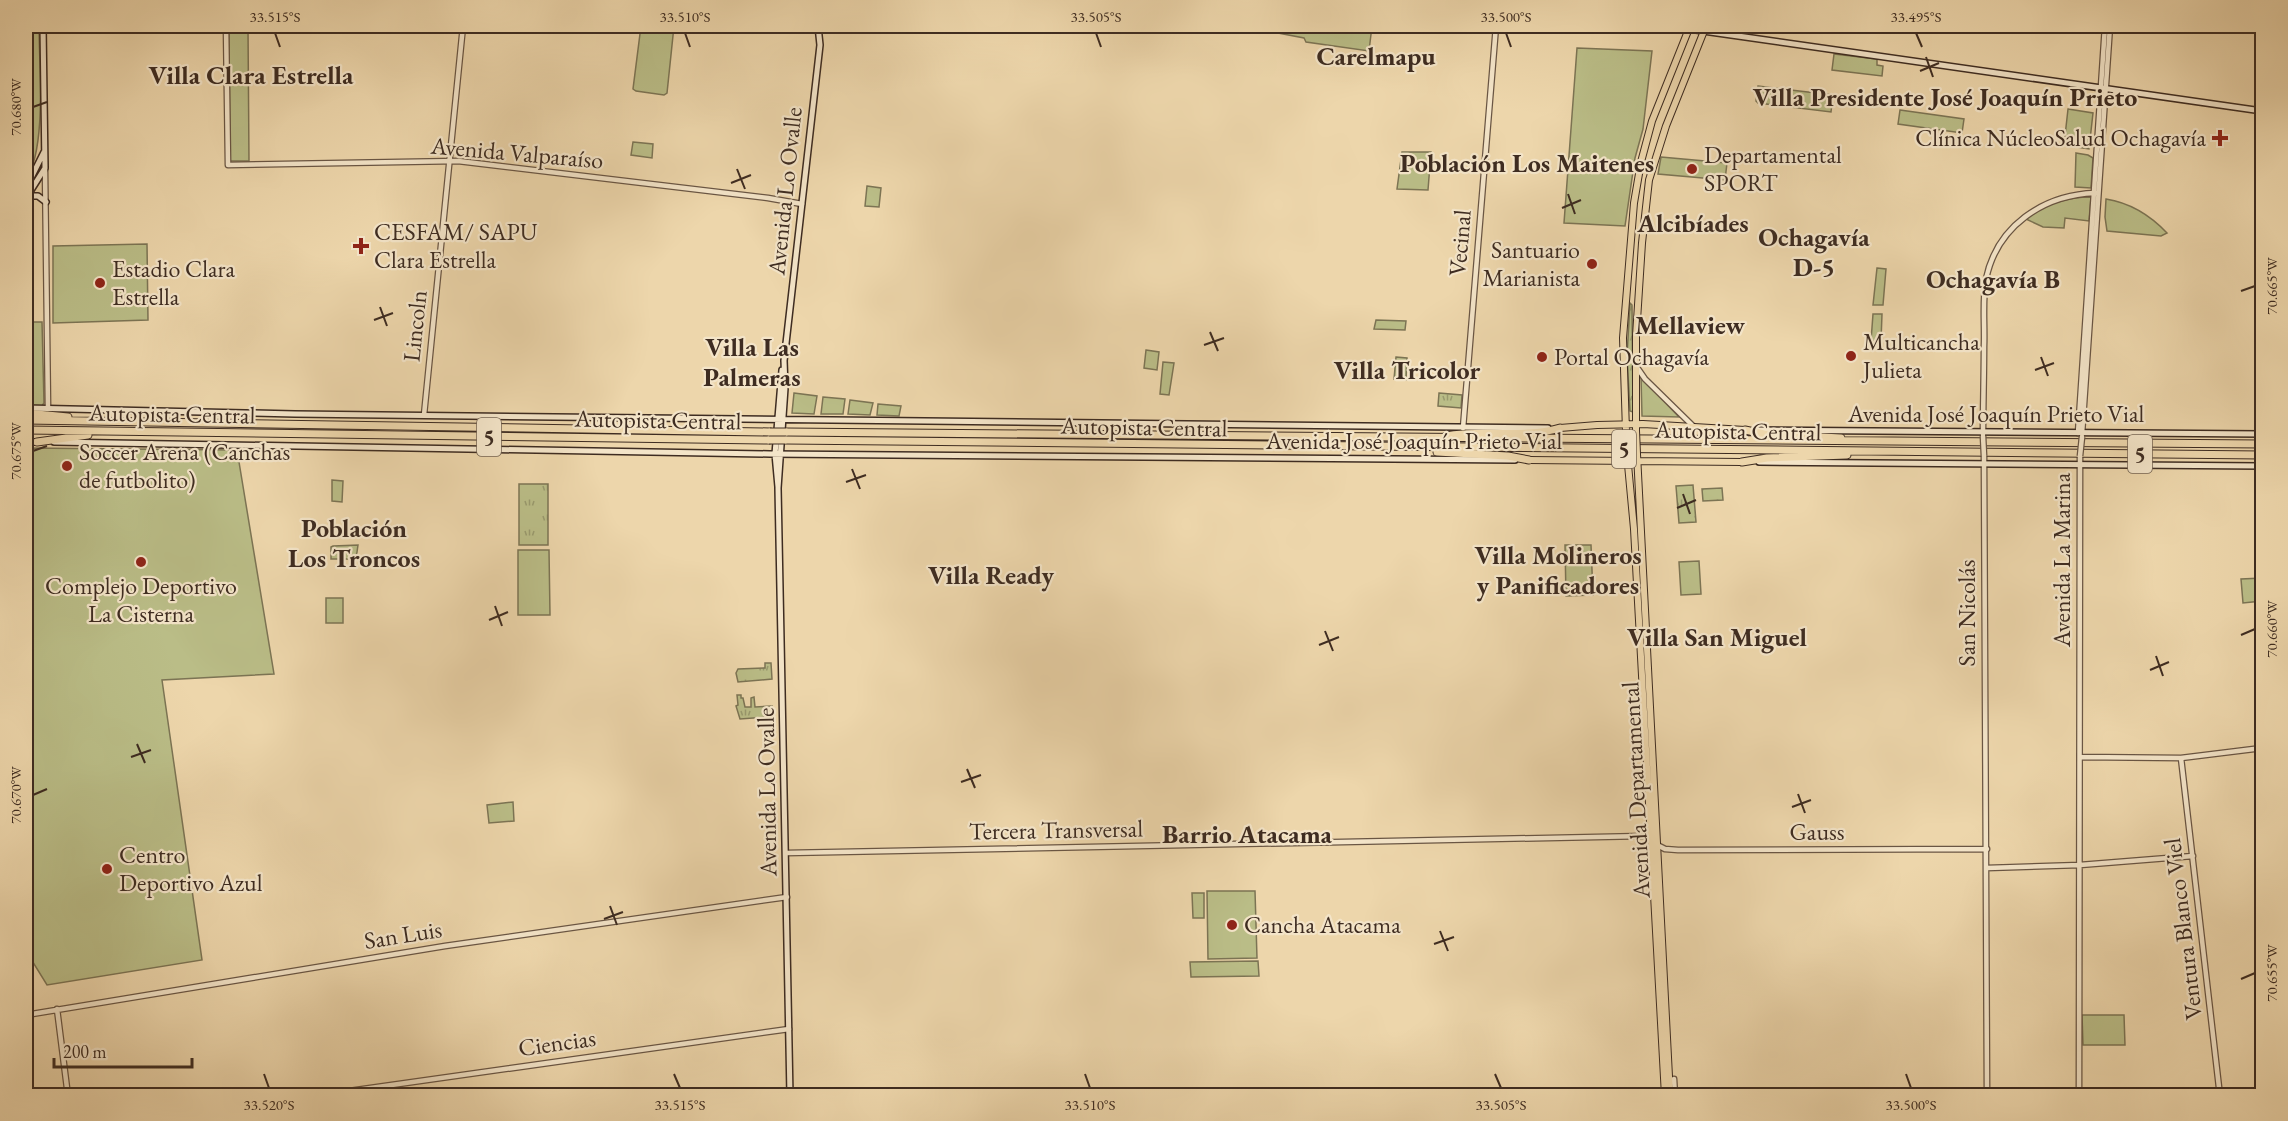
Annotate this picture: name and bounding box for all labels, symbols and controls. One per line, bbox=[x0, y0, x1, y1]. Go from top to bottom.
text: 33.515°S bbox=[250, 7, 300, 26]
text: 33.510°S bbox=[660, 7, 710, 26]
text: 33.505°S bbox=[1071, 7, 1121, 26]
text: 33.500°S bbox=[1481, 7, 1531, 26]
text: 33.495°S bbox=[1891, 7, 1941, 26]
district label: Carelmapu bbox=[1316, 39, 1436, 73]
district label: Villa Clara Estrella bbox=[149, 58, 354, 92]
text: 70.680°W bbox=[6, 78, 25, 136]
district label: Villa Presidente José Joaquín Prieto bbox=[1753, 80, 2137, 114]
street label: Avenida Lo Ovalle bbox=[760, 105, 809, 278]
place label: Clínica NúcleoSalud Ochagavía bbox=[1915, 122, 2206, 153]
street label: Avenida Valparaíso bbox=[429, 129, 605, 175]
marker: Clínica NúcleoSalud Ochagavía bbox=[2211, 129, 2229, 147]
place label: Departamental SPORT bbox=[1704, 139, 1842, 198]
district label: Población Los Maitenes bbox=[1400, 146, 1654, 180]
marker: Departamental SPORT bbox=[1685, 162, 1699, 176]
district label: Alcibíades bbox=[1636, 206, 1749, 240]
street label: Vecinal bbox=[1441, 208, 1478, 277]
place label: CESFAM/ SAPU Clara Estrella bbox=[374, 216, 538, 275]
district label: Ochagavía D-5 bbox=[1758, 220, 1870, 284]
place label: Santuario Marianista bbox=[1482, 234, 1580, 293]
marker: CESFAM/ SAPU Clara Estrella bbox=[352, 237, 370, 255]
place label: Estadio Clara Estrella bbox=[112, 253, 235, 312]
marker: Santuario Marianista bbox=[1585, 257, 1599, 271]
text: 70.665°W bbox=[2262, 257, 2281, 315]
district label: Ochagavía B bbox=[1926, 262, 2060, 296]
marker: Estadio Clara Estrella bbox=[93, 276, 107, 290]
street label: Lincoln bbox=[395, 288, 434, 363]
district label: Mellaview bbox=[1635, 308, 1745, 342]
place label: Multicancha Julieta bbox=[1861, 326, 1980, 385]
district label: Villa Las Palmeras bbox=[703, 330, 801, 394]
place label: Portal Ochagavía bbox=[1554, 341, 1710, 372]
marker: Multicancha Julieta bbox=[1844, 349, 1858, 363]
marker: Portal Ochagavía bbox=[1535, 350, 1549, 364]
district label: Villa Tricolor bbox=[1334, 353, 1481, 387]
street label: Autopista Central bbox=[87, 397, 256, 430]
street label: Avenida José Joaquín Prieto Vial bbox=[1847, 398, 2144, 429]
street label: Autopista Central bbox=[573, 403, 742, 436]
street label: Autopista Central bbox=[1059, 410, 1228, 443]
street label: Autopista Central bbox=[1653, 414, 1822, 447]
road number: 5 bbox=[477, 418, 501, 456]
text: 70.675°W bbox=[6, 422, 25, 480]
street label: Avenida José Joaquín Prieto Vial bbox=[1265, 425, 1562, 456]
road number: 5 bbox=[1612, 430, 1636, 468]
road number: 5 bbox=[2128, 435, 2152, 473]
place label: Soccer Arena (Canchas de futbolito) bbox=[79, 436, 290, 495]
marker: Soccer Arena (Canchas de futbolito) bbox=[60, 459, 74, 473]
street label: Avenida La Marina bbox=[2046, 472, 2077, 648]
district label: Población Los Troncos bbox=[288, 511, 420, 575]
district label: Villa Molineros y Panificadores bbox=[1474, 538, 1642, 602]
marker: Complejo Deportivo La Cisterna bbox=[134, 555, 148, 569]
district label: Villa Ready bbox=[928, 558, 1055, 592]
street label: San Nicolás bbox=[1951, 560, 1982, 667]
place label: Complejo Deportivo La Cisterna bbox=[45, 570, 237, 629]
text: 70.660°W bbox=[2262, 600, 2281, 658]
district label: Villa San Miguel bbox=[1627, 620, 1807, 654]
street label: Avenida Departamental bbox=[1614, 681, 1657, 900]
street label: Avenida Lo Ovalle bbox=[750, 707, 783, 878]
text: 70.670°W bbox=[6, 766, 25, 824]
street label: Tercera Transversal bbox=[969, 812, 1144, 847]
street label: Gauss bbox=[1789, 816, 1845, 847]
district label: Barrio Atacama bbox=[1162, 817, 1333, 851]
street label: Ventura Blanco Viel bbox=[2156, 836, 2209, 1022]
place label: Centro Deportivo Azul bbox=[119, 839, 263, 898]
marker: Centro Deportivo Azul bbox=[100, 862, 114, 876]
place label: Cancha Atacama bbox=[1244, 909, 1401, 940]
street label: San Luis bbox=[362, 913, 444, 956]
marker: Cancha Atacama bbox=[1225, 918, 1239, 932]
text: 70.655°W bbox=[2262, 944, 2281, 1002]
street label: Ciencias bbox=[516, 1022, 598, 1063]
scale bar bbox=[54, 1031, 192, 1069]
text: 200 m bbox=[63, 1040, 107, 1063]
text: 33.520°S bbox=[244, 1095, 294, 1114]
text: 33.515°S bbox=[655, 1095, 705, 1114]
text: 33.510°S bbox=[1065, 1095, 1115, 1114]
text: 33.505°S bbox=[1476, 1095, 1526, 1114]
text: 33.500°S bbox=[1886, 1095, 1936, 1114]

